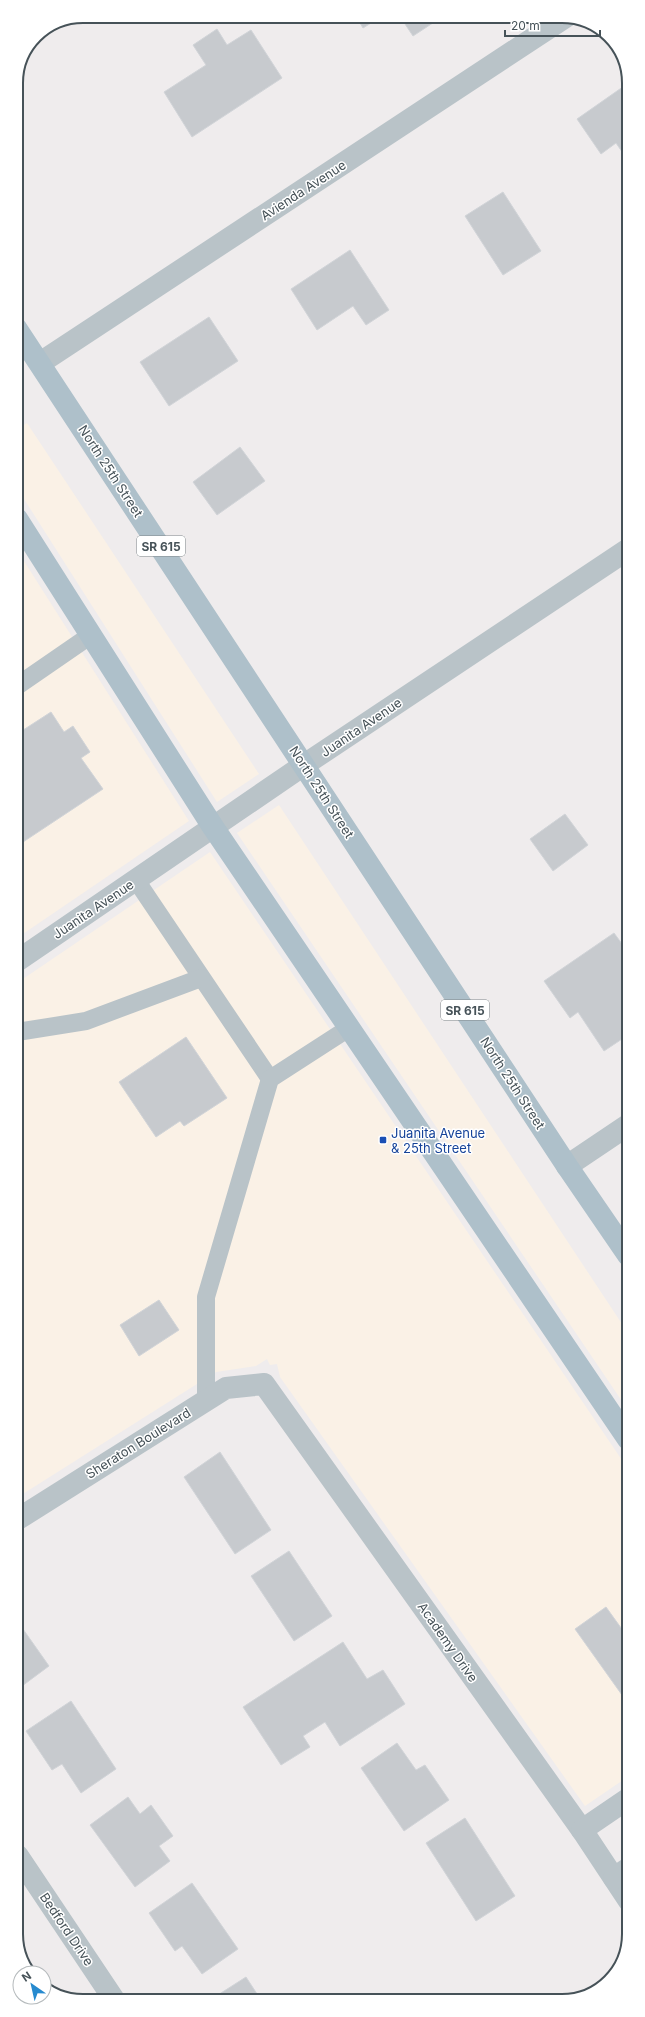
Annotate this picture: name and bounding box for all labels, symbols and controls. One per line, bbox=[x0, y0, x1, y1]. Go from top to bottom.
scale bar bbox=[505, 12, 600, 38]
text: 20 m bbox=[511, 18, 540, 33]
street label: Avienda Avenue bbox=[257, 156, 349, 224]
street label: North 25th Street bbox=[75, 422, 147, 520]
road number: SR 615 bbox=[137, 536, 185, 556]
street label: Juanita Avenue bbox=[317, 694, 405, 760]
street label: North 25th Street bbox=[286, 743, 358, 841]
street label: Juanita Avenue bbox=[49, 876, 137, 942]
road number: SR 615 bbox=[441, 1000, 489, 1020]
street label: North 25th Street bbox=[477, 1034, 549, 1132]
place label: Juanita Avenue & 25th Street bbox=[391, 1125, 485, 1156]
marker: Juanita Avenue & 25th Street bbox=[378, 1135, 388, 1145]
street label: Sheraton Boulevard bbox=[83, 1404, 193, 1482]
street label: Academy Drive bbox=[415, 1599, 481, 1685]
street label: Bedford Drive bbox=[37, 1889, 97, 1969]
north arrow bbox=[12, 1965, 52, 2005]
text: N bbox=[19, 1969, 34, 1985]

